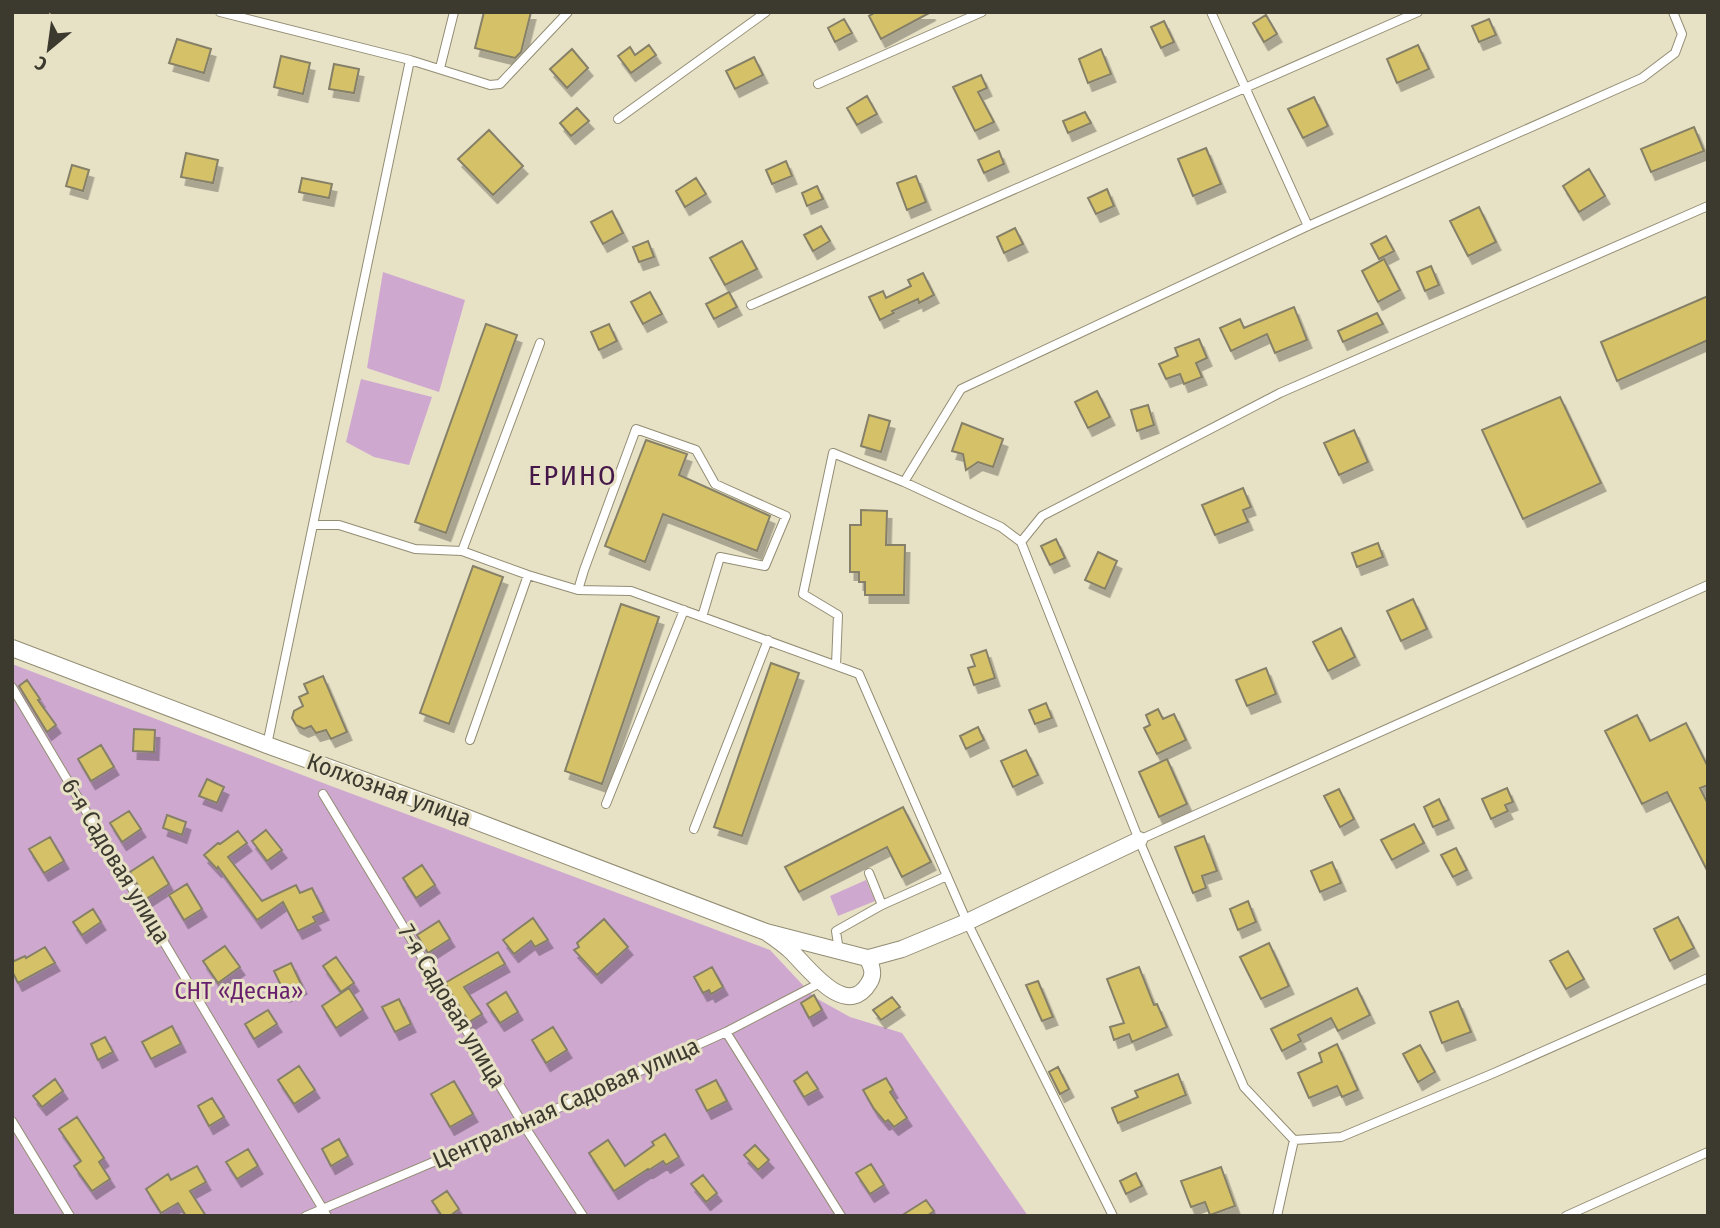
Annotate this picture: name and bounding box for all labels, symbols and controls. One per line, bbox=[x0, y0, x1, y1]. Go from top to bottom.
north arrow bbox=[14, 14, 84, 84]
text: С bbox=[31, 51, 51, 76]
district label: ЕРИНО bbox=[528, 459, 618, 492]
street label: Колхозная улица bbox=[303, 747, 475, 833]
street label: 6-я Садовая улица bbox=[56, 773, 176, 949]
street label: 7-я Садовая улица bbox=[392, 919, 512, 1093]
park label: СНТ «Десна» bbox=[174, 977, 304, 1005]
street label: Центральная Садовая улица bbox=[429, 1032, 703, 1174]

